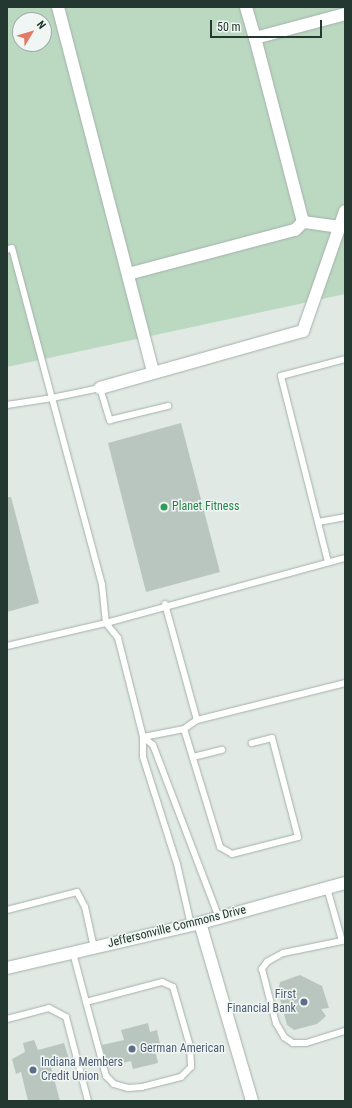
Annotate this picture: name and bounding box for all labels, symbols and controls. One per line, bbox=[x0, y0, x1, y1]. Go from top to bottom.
north arrow bbox=[12, 12, 52, 52]
scale bar bbox=[212, 12, 324, 38]
text: N bbox=[34, 18, 48, 32]
text: 50 m bbox=[217, 20, 241, 34]
place label: Planet Fitness bbox=[172, 500, 239, 514]
marker: Planet Fitness bbox=[159, 502, 169, 512]
street label: Jeffersonville Commons Drive bbox=[106, 903, 248, 951]
place label: First Financial Bank bbox=[227, 988, 296, 1016]
marker: First Financial Bank bbox=[299, 997, 309, 1007]
place label: German American bbox=[140, 1042, 225, 1056]
marker: German American bbox=[127, 1044, 137, 1054]
place label: Indiana Members Credit Union bbox=[41, 1056, 123, 1084]
marker: Indiana Members Credit Union bbox=[28, 1065, 38, 1075]

